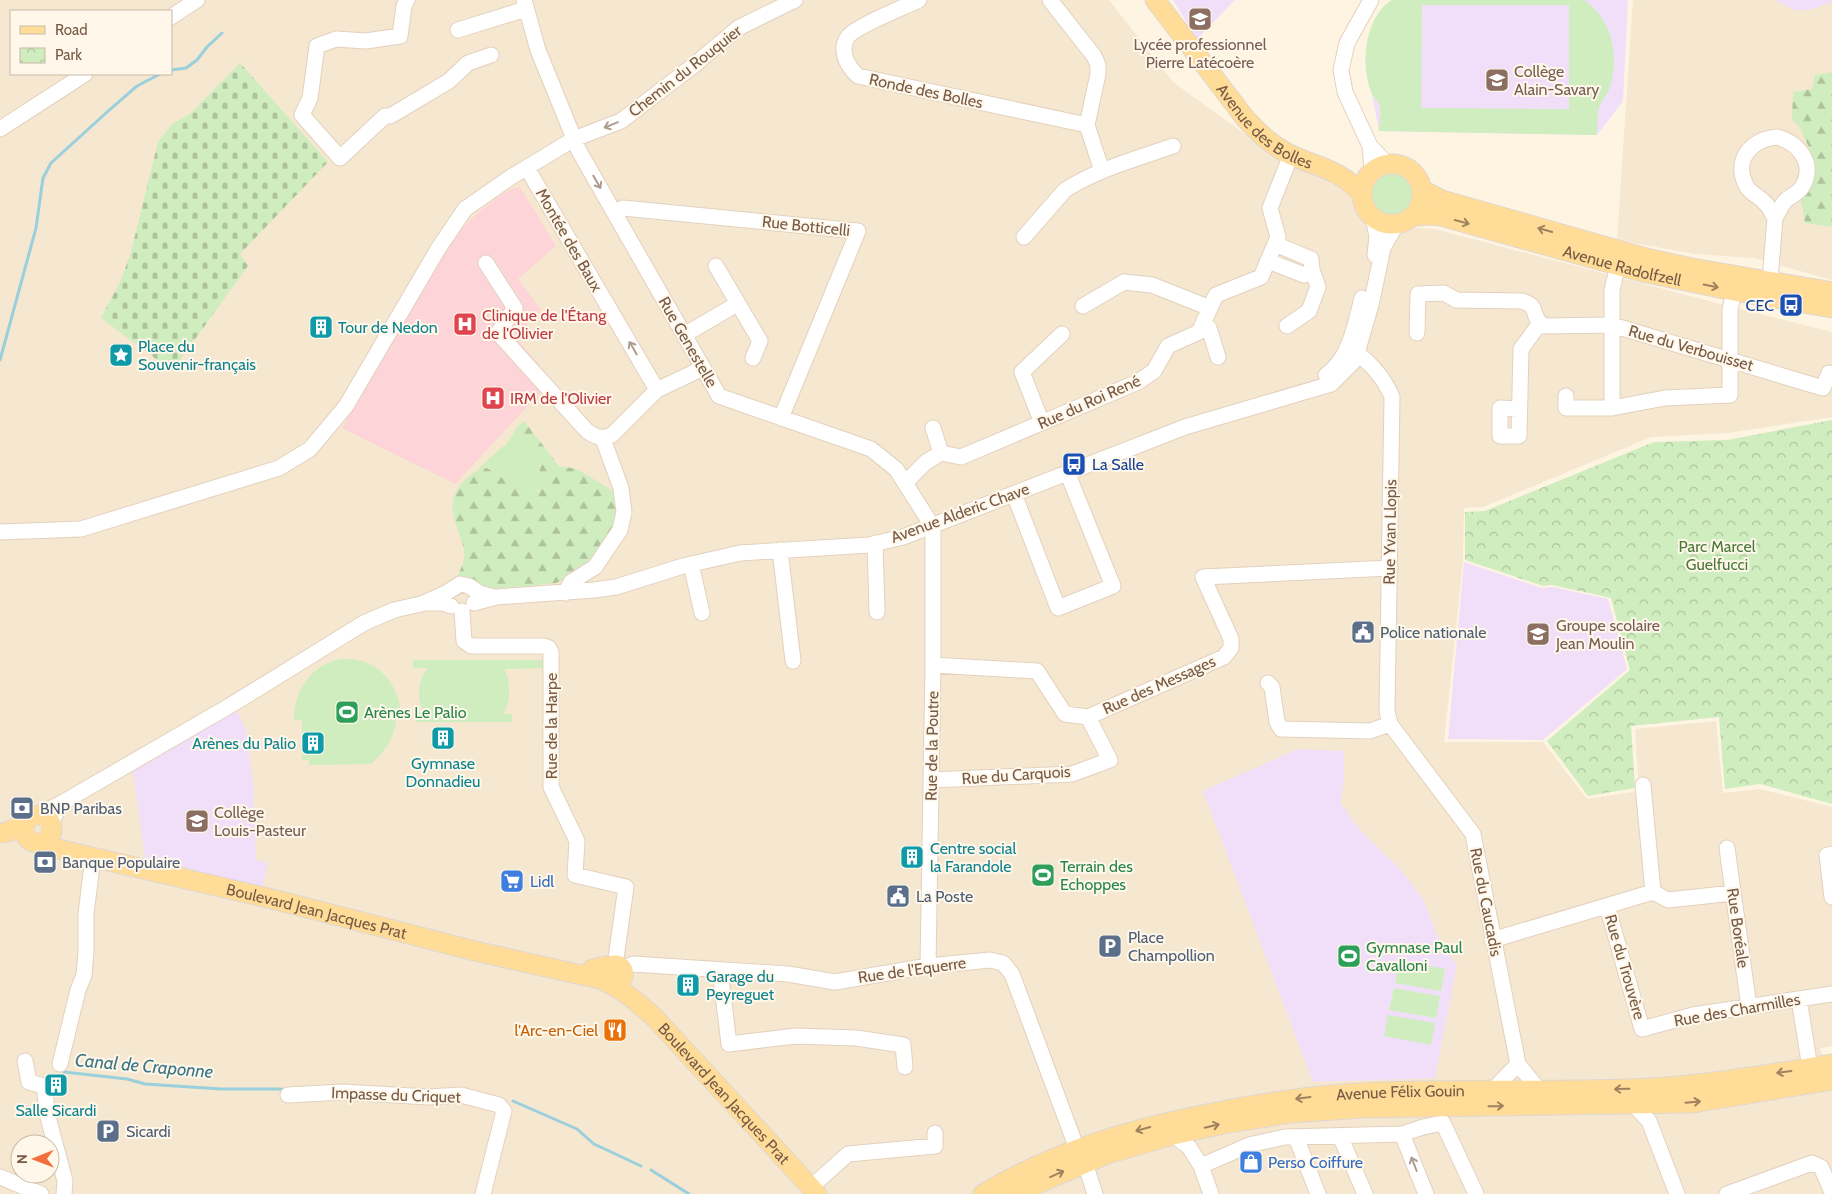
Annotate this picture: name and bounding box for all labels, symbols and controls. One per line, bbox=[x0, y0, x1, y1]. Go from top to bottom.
school or university icon: Lycée professionnel Pierre Latécoère bbox=[1187, 6, 1213, 32]
legend bbox=[10, 10, 172, 75]
street label: Chemin du Rouquier bbox=[625, 20, 746, 121]
text: Road bbox=[55, 21, 88, 39]
place label: Lycée professionnel Pierre Latécoère bbox=[1134, 35, 1267, 72]
text: Park bbox=[55, 46, 82, 64]
place label: Collège Alain-Savary bbox=[1514, 62, 1599, 99]
school or university icon: Collège Alain-Savary bbox=[1484, 67, 1510, 93]
street label: Ronde des Bolles bbox=[867, 70, 985, 112]
street label: Avenue des Bolles bbox=[1213, 80, 1315, 172]
one-way arrow bbox=[604, 121, 619, 130]
one-way arrow bbox=[592, 175, 602, 190]
street label: Montée des Baux bbox=[532, 185, 606, 295]
street label: Rue Botticelli bbox=[761, 212, 851, 240]
one-way arrow bbox=[1453, 217, 1469, 227]
one-way arrow bbox=[1538, 225, 1554, 235]
street label: Avenue Radolfzell bbox=[1561, 241, 1683, 289]
one-way arrow bbox=[1703, 282, 1719, 292]
bus stop icon: CEC bbox=[1778, 292, 1804, 318]
street label: Rue Genestelle bbox=[654, 293, 722, 391]
place label: CEC bbox=[1746, 296, 1774, 315]
place label: Clinique de l'Étang de l'Olivier bbox=[482, 306, 607, 343]
hospital icon: Clinique de l'Étang de l'Olivier bbox=[452, 311, 478, 337]
building icon: Tour de Nedon bbox=[308, 314, 334, 340]
place label: Tour de Nedon bbox=[338, 318, 438, 337]
street label: Rue du Verbouisset bbox=[1626, 321, 1756, 375]
place label: Place du Souvenir-français bbox=[138, 337, 256, 374]
place icon: Place du Souvenir-français bbox=[108, 342, 134, 368]
one-way arrow bbox=[627, 342, 637, 356]
street label: Rue du Roi René bbox=[1035, 371, 1143, 433]
hospital icon: IRM de l'Olivier bbox=[480, 385, 506, 411]
place label: IRM de l'Olivier bbox=[510, 389, 612, 408]
bus stop icon: La Salle bbox=[1061, 451, 1087, 477]
place label: La Salle bbox=[1092, 455, 1144, 474]
street label: Avenue Alderic Chave bbox=[888, 479, 1032, 547]
street label: Rue Yvan Llopis bbox=[1380, 479, 1400, 585]
park label: Parc Marcel Guelfucci bbox=[1679, 537, 1756, 574]
place label: Groupe scolaire Jean Moulin bbox=[1555, 616, 1660, 653]
public building icon: Police nationale bbox=[1350, 619, 1376, 645]
school or university icon: Groupe scolaire Jean Moulin bbox=[1525, 621, 1551, 647]
place label: Police nationale bbox=[1380, 623, 1486, 642]
street label: Rue des Messages bbox=[1100, 651, 1219, 718]
street label: Rue de la Harpe bbox=[542, 673, 561, 779]
street label: Rue de la Poutre bbox=[922, 691, 942, 801]
sports icon: Arènes Le Palio bbox=[334, 699, 360, 725]
place label: Arènes Le Palio bbox=[364, 703, 467, 722]
building icon: Gymnase Donnadieu bbox=[430, 725, 456, 751]
building icon: Arènes du Palio bbox=[300, 730, 326, 756]
place label: Arènes du Palio bbox=[192, 734, 296, 753]
place label: Gymnase Donnadieu bbox=[406, 754, 480, 791]
street label: Rue du Carquois bbox=[961, 762, 1071, 788]
bank icon: BNP Paribas bbox=[9, 795, 35, 821]
place label: BNP Paribas bbox=[40, 799, 122, 818]
place label: Collège Louis-Pasteur bbox=[214, 803, 307, 840]
school or university icon: Collège Louis-Pasteur bbox=[184, 808, 210, 834]
place label: Centre social la Farandole bbox=[930, 839, 1016, 876]
building icon: Centre social la Farandole bbox=[899, 844, 925, 870]
street label: Rue du Caucadis bbox=[1466, 846, 1506, 958]
bank icon: Banque Populaire bbox=[32, 849, 58, 875]
place label: Banque Populaire bbox=[62, 853, 180, 872]
place label: Terrain des Echoppes bbox=[1060, 857, 1133, 894]
sports icon: Terrain des Echoppes bbox=[1030, 862, 1056, 888]
supermarket icon: Lidl bbox=[499, 868, 525, 894]
place label: Lidl bbox=[530, 872, 554, 891]
street label: Boulevard Jean Jacques Prat bbox=[225, 879, 409, 943]
public building icon: La Poste bbox=[885, 883, 911, 909]
place label: La Poste bbox=[916, 887, 973, 906]
street label: Rue Boréale bbox=[1723, 887, 1753, 969]
street label: Rue du Trouvère bbox=[1601, 912, 1649, 1022]
place label: Place Champollion bbox=[1128, 928, 1215, 965]
parking icon: Place Champollion bbox=[1097, 933, 1123, 959]
place label: Gymnase Paul Cavalloni bbox=[1366, 938, 1463, 975]
sports icon: Gymnase Paul Cavalloni bbox=[1336, 943, 1362, 969]
street label: Rue de l'Equerre bbox=[857, 953, 967, 987]
place label: Garage du Peyreguet bbox=[706, 967, 775, 1004]
building icon: Garage du Peyreguet bbox=[675, 972, 701, 998]
street label: Rue des Charmilles bbox=[1672, 989, 1802, 1030]
restaurant icon: l'Arc-en-Ciel bbox=[602, 1017, 628, 1043]
street label: Boulevard Jean Jacques Prat bbox=[655, 1019, 794, 1168]
place label: l'Arc-en-Ciel bbox=[515, 1021, 598, 1040]
water label: Canal de Craponne bbox=[74, 1049, 214, 1083]
one-way arrow bbox=[1776, 1067, 1792, 1077]
building icon: Salle Sicardi bbox=[43, 1072, 69, 1098]
street label: Avenue Félix Gouin bbox=[1335, 1081, 1465, 1104]
street label: Impasse du Criquet bbox=[331, 1083, 462, 1107]
one-way arrow bbox=[1615, 1084, 1631, 1094]
one-way arrow bbox=[1295, 1093, 1311, 1103]
one-way arrow bbox=[1685, 1098, 1701, 1107]
place label: Salle Sicardi bbox=[16, 1101, 97, 1120]
one-way arrow bbox=[1488, 1101, 1504, 1110]
parking icon: Sicardi bbox=[95, 1118, 121, 1144]
one-way arrow bbox=[1204, 1121, 1220, 1130]
place label: Sicardi bbox=[126, 1122, 171, 1141]
one-way arrow bbox=[1136, 1124, 1152, 1134]
north arrow bbox=[10, 1134, 60, 1184]
shop icon: Perso Coiffure bbox=[1238, 1149, 1264, 1175]
place label: Perso Coiffure bbox=[1268, 1153, 1363, 1172]
text: N bbox=[13, 1154, 31, 1164]
one-way arrow bbox=[1409, 1157, 1418, 1172]
one-way arrow bbox=[1049, 1169, 1064, 1179]

